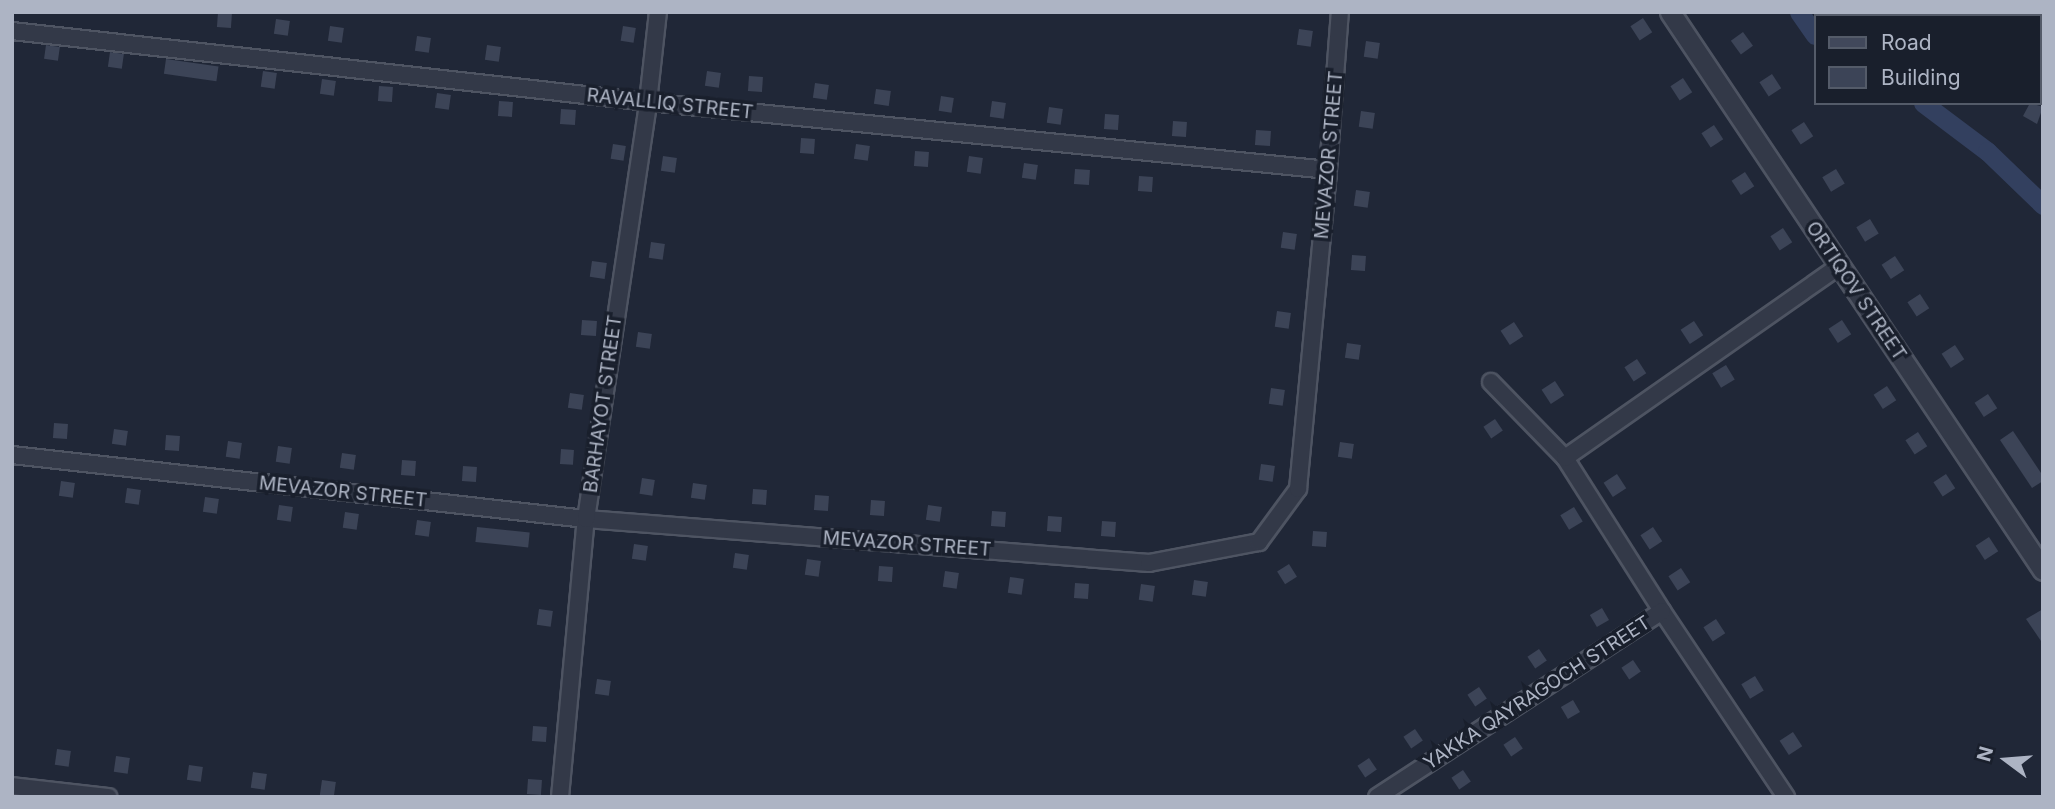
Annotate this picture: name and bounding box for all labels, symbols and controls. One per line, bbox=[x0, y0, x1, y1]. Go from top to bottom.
legend bbox=[1814, 14, 2041, 105]
text: Road bbox=[1881, 30, 1932, 55]
text: Building bbox=[1881, 65, 1961, 90]
street label: MEVAZOR STREET bbox=[1310, 70, 1348, 240]
street label: RAVALLIQ STREET bbox=[586, 84, 754, 124]
street label: ORTIQOV STREET bbox=[1801, 217, 1911, 365]
street label: BARHAYOT STREET bbox=[579, 314, 627, 494]
street label: MEVAZOR STREET bbox=[258, 472, 428, 512]
street label: MEVAZOR STREET bbox=[822, 527, 992, 561]
street label: YAKKA QAYRAGOCH STREET bbox=[1419, 611, 1655, 775]
north arrow bbox=[1971, 725, 2041, 795]
text: N bbox=[1972, 744, 1998, 764]

